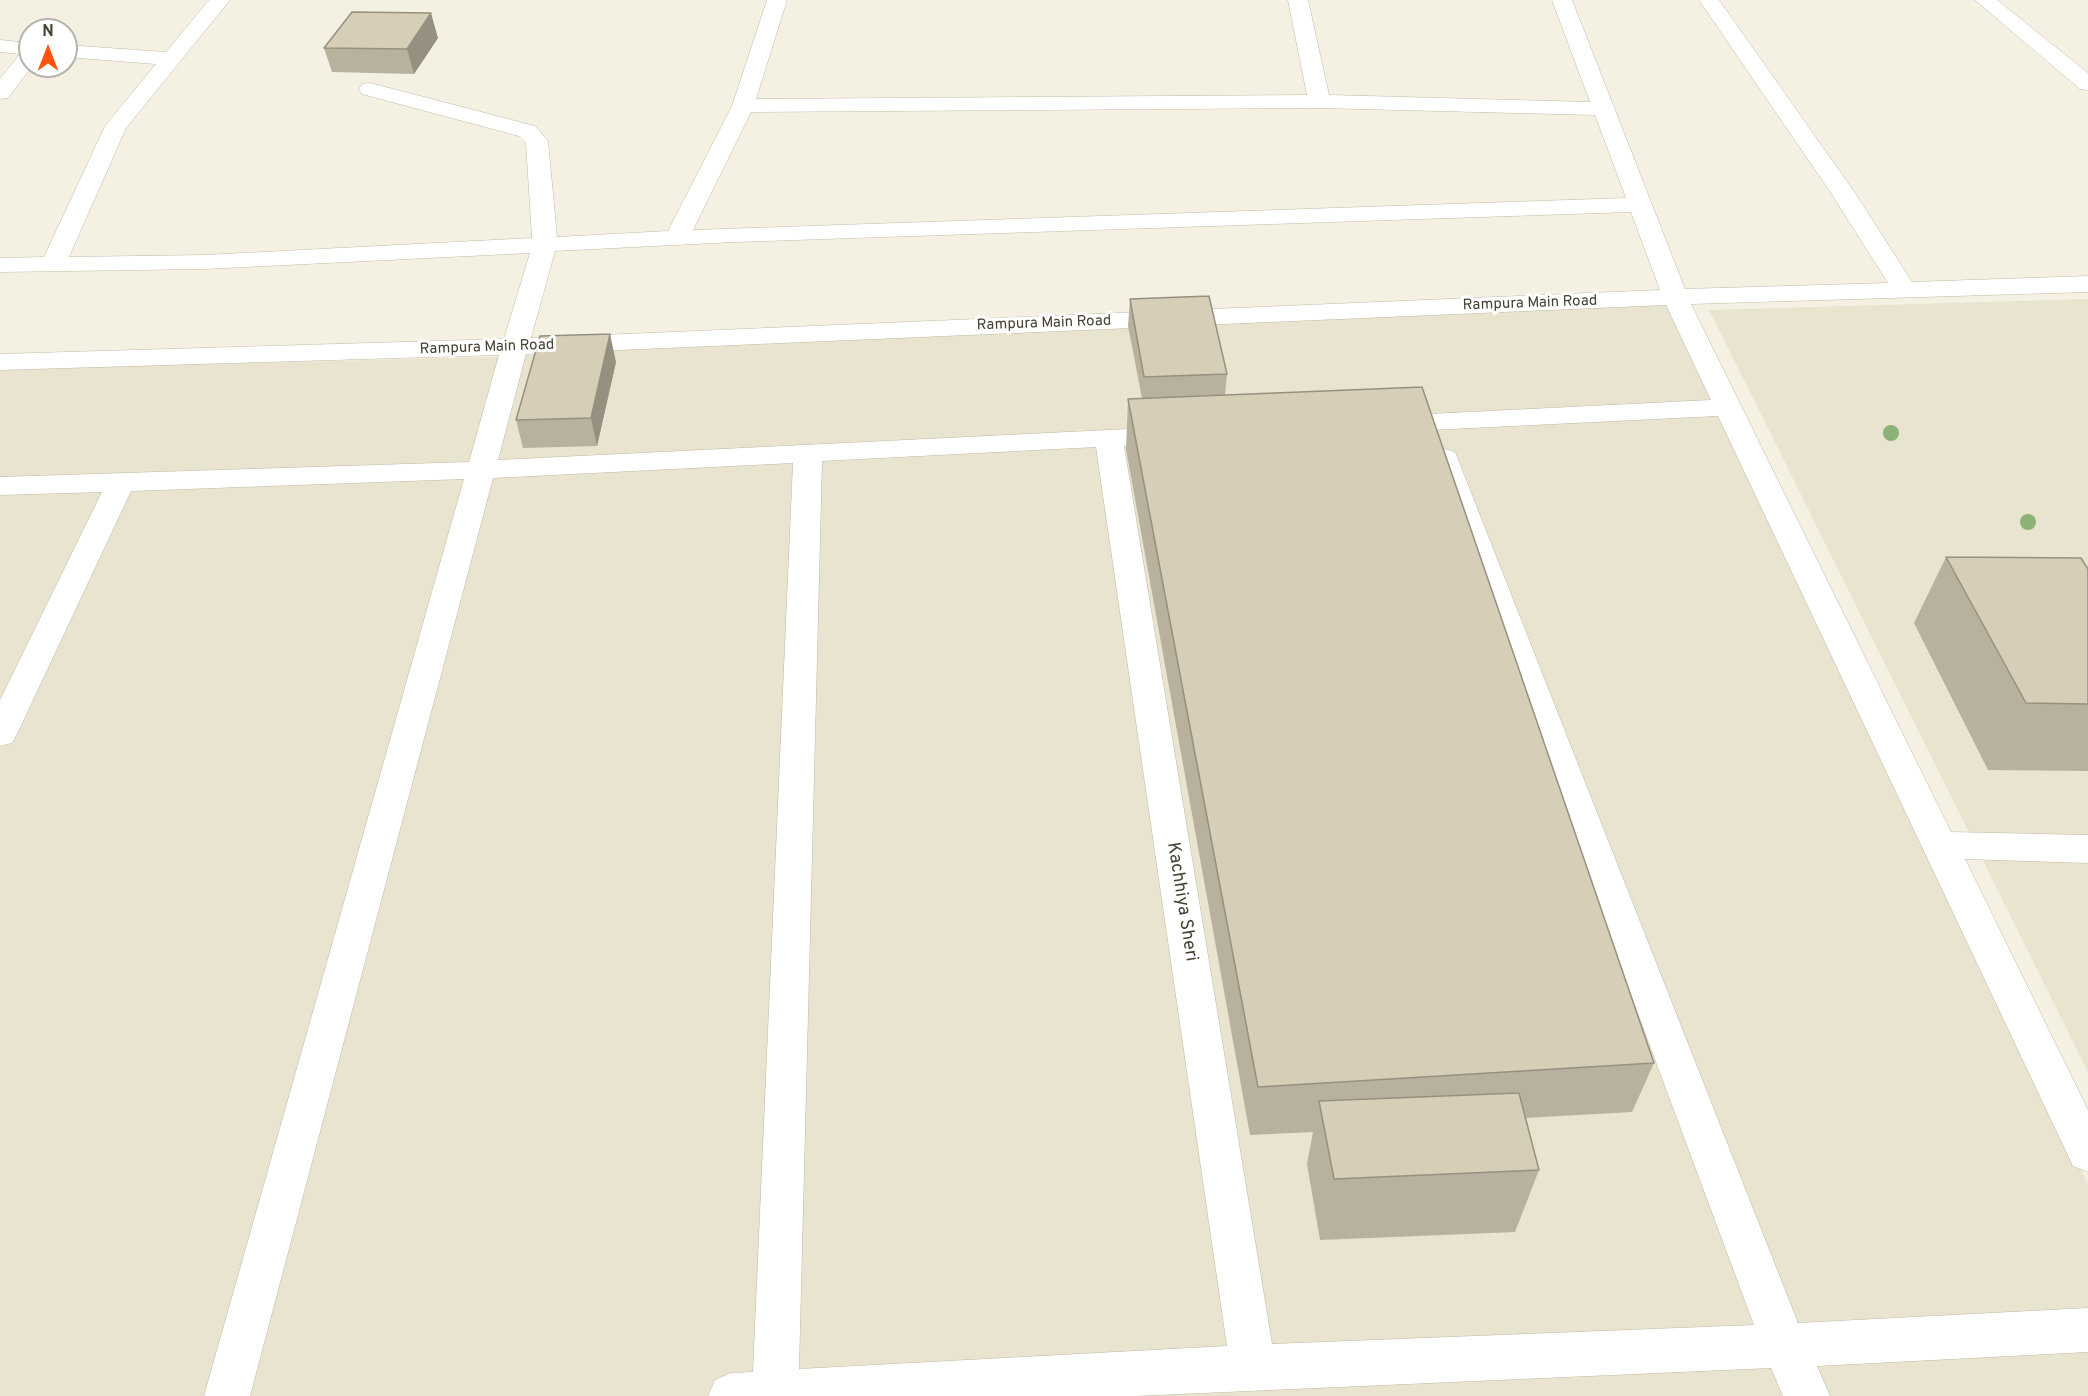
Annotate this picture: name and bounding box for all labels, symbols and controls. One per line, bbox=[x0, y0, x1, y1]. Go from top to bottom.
north arrow bbox=[18, 18, 78, 78]
text: N bbox=[42, 22, 54, 42]
street label: Rampura Main Road bbox=[1462, 293, 1598, 315]
street label: Rampura Main Road bbox=[976, 313, 1112, 335]
street label: Rampura Main Road bbox=[419, 337, 555, 359]
street label: Kachhiya Sheri bbox=[1161, 841, 1201, 963]

